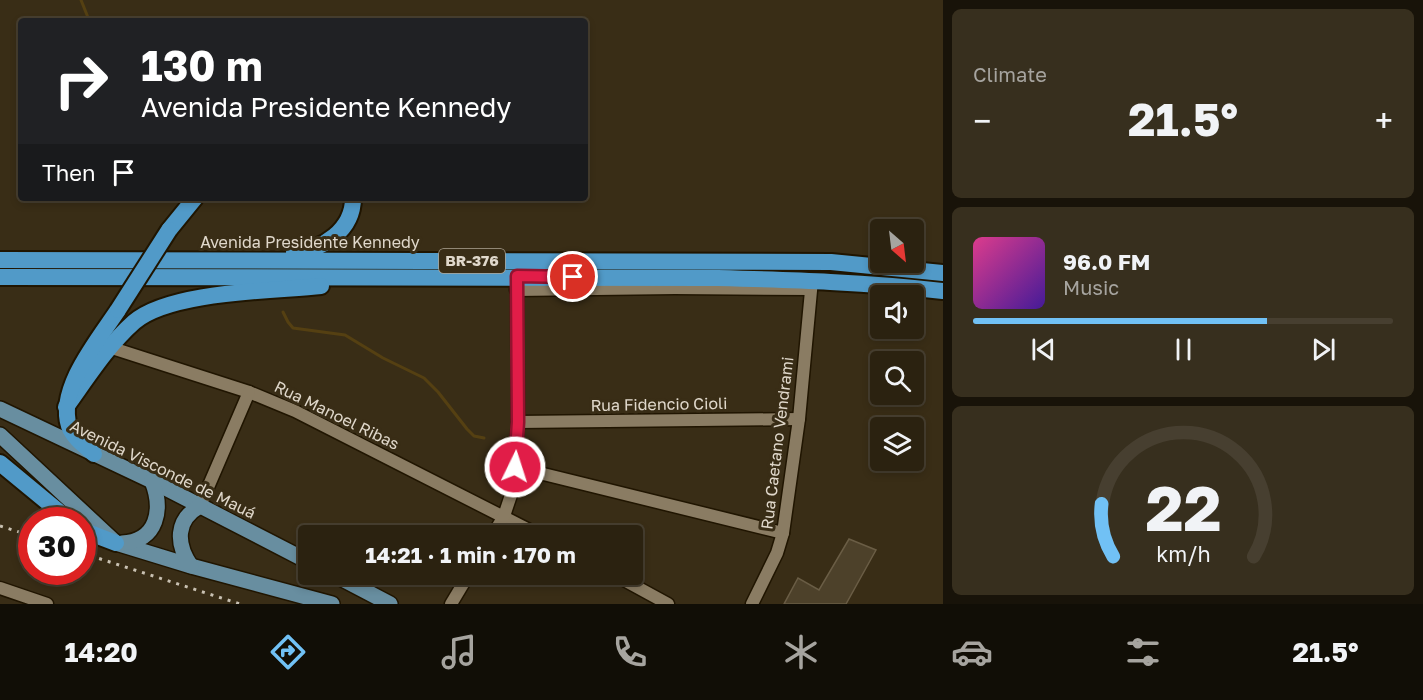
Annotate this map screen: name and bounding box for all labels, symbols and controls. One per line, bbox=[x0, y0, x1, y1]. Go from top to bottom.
text: 130 m bbox=[141, 40, 263, 90]
icon: right bbox=[42, 42, 120, 120]
text: Climate bbox=[973, 62, 1047, 86]
text: Avenida Presidente Kennedy bbox=[141, 91, 511, 123]
text: 21.5° bbox=[1128, 92, 1238, 146]
text: − bbox=[973, 101, 991, 140]
text: + bbox=[1375, 101, 1393, 140]
icon: arrive bbox=[107, 156, 140, 189]
text: Then bbox=[42, 159, 95, 186]
north arrow bbox=[870, 219, 924, 273]
map controls bbox=[870, 219, 924, 471]
street label: Avenida Presidente Kennedy bbox=[200, 232, 420, 252]
text: 96.0 FM bbox=[1063, 248, 1150, 275]
road number: BR-376 bbox=[439, 249, 505, 273]
pin bbox=[547, 251, 598, 302]
icon: arrive bbox=[556, 260, 589, 293]
text: Music bbox=[1063, 275, 1119, 299]
button: sound bbox=[870, 285, 924, 339]
icon: previous bbox=[1027, 333, 1060, 366]
icon: pause bbox=[1167, 333, 1200, 366]
icon: next bbox=[1307, 333, 1340, 366]
button: search bbox=[870, 351, 924, 405]
street label: Rua Caetano Vendrami bbox=[756, 356, 798, 530]
street label: Rua Manoel Ribas bbox=[271, 376, 403, 454]
street label: Rua Fidencio Cioli bbox=[590, 393, 728, 415]
street label: Avenida Visconde de Mauá bbox=[67, 415, 259, 523]
button: layers bbox=[870, 417, 924, 471]
position arrow bbox=[483, 435, 547, 499]
text: 22 bbox=[1145, 471, 1221, 546]
speed limit sign: 30 bbox=[18, 507, 96, 585]
text: 14:21 · 1 min · 170 m bbox=[365, 541, 576, 568]
text: km/h bbox=[1156, 542, 1210, 568]
icon: directions bbox=[267, 631, 309, 673]
icon: music bbox=[438, 631, 480, 673]
icon: phone bbox=[609, 631, 651, 673]
icon: climate bbox=[780, 631, 822, 673]
icon: car bbox=[951, 631, 993, 673]
icon: filters bbox=[1122, 631, 1164, 673]
text: 14:20 bbox=[64, 636, 138, 668]
text: 21.5° bbox=[1292, 636, 1359, 668]

